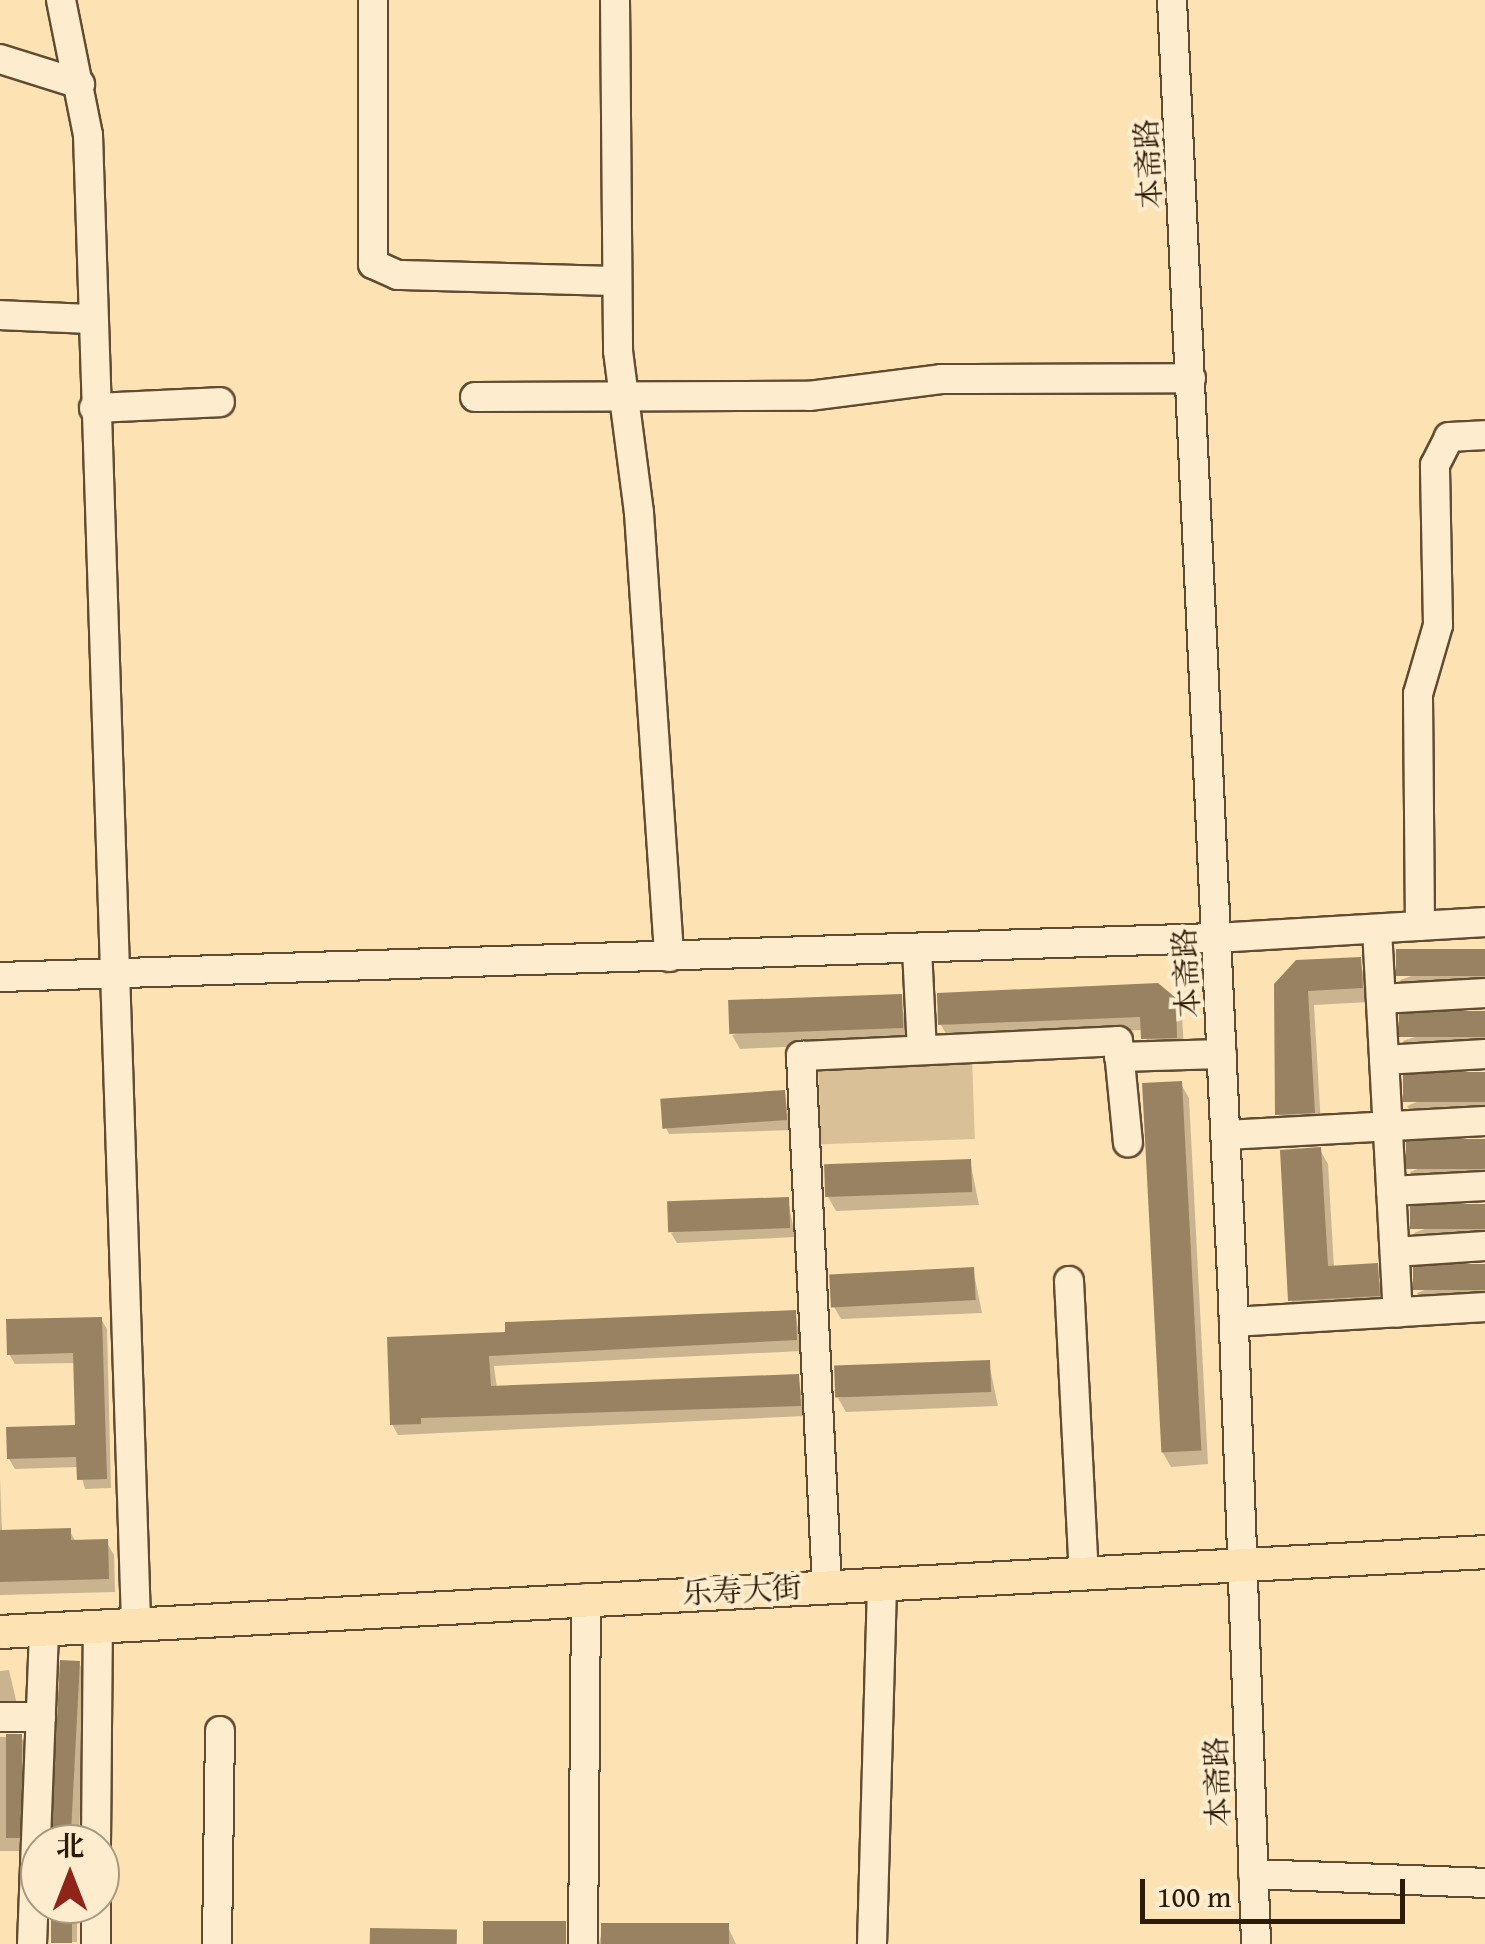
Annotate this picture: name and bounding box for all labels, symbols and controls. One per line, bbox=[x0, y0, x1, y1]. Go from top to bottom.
street label: 本斋路 bbox=[1128, 118, 1168, 210]
street label: 本斋路 bbox=[1166, 927, 1206, 1019]
street label: 乐寿大街 bbox=[681, 1569, 803, 1611]
street label: 本斋路 bbox=[1197, 1736, 1237, 1828]
north arrow bbox=[20, 1824, 120, 1924]
text: 北 bbox=[56, 1825, 84, 1866]
scale bar bbox=[1145, 1859, 1410, 1921]
text: 100 m bbox=[1157, 1874, 1231, 1918]

